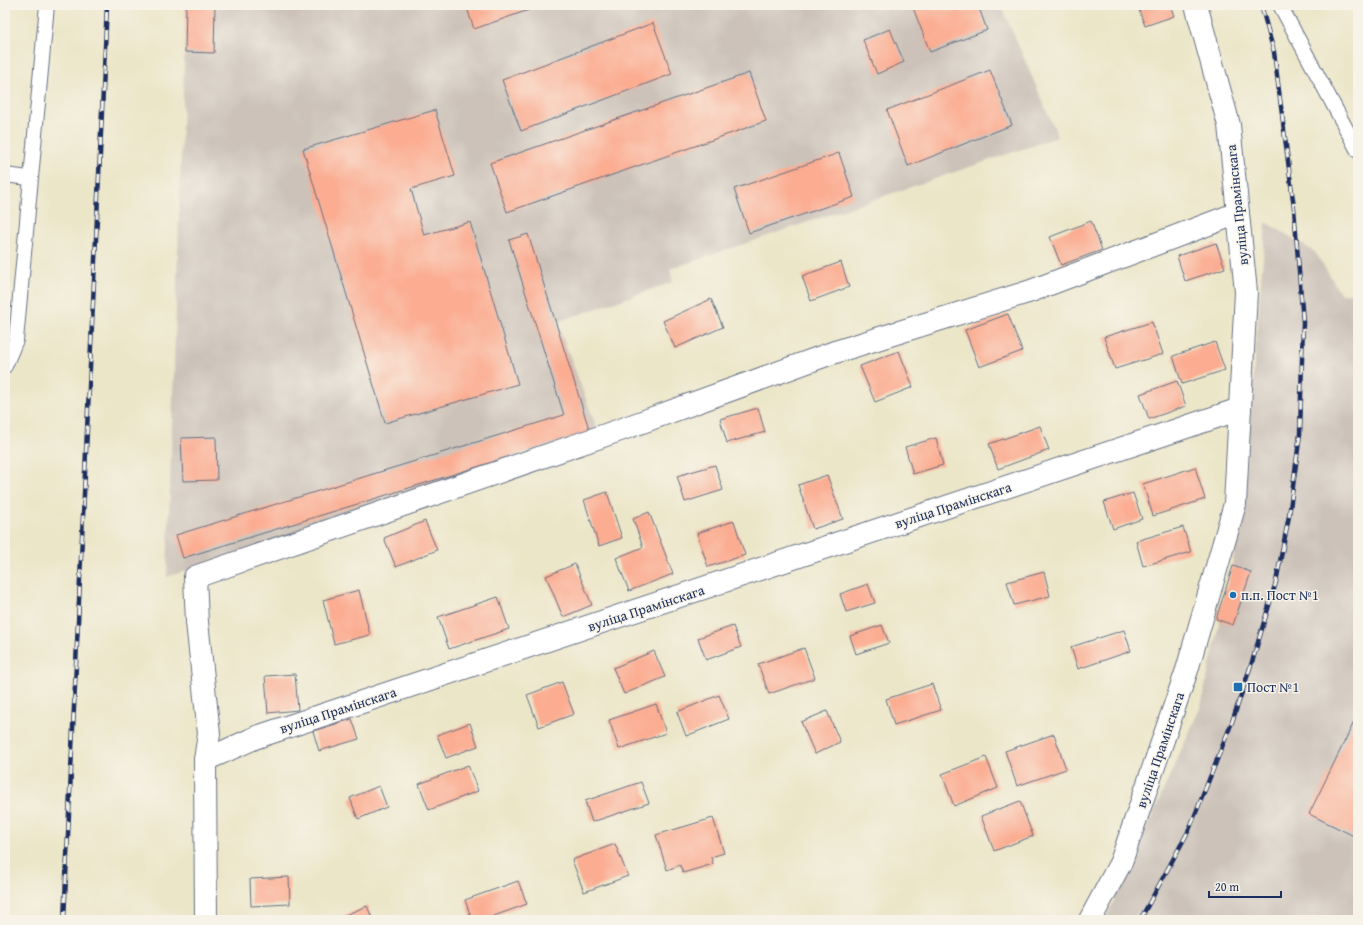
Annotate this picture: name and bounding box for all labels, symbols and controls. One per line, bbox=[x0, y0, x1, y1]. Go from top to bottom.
street label: вуліца Прамінскага bbox=[1221, 143, 1253, 266]
street label: вуліца Прамінскага bbox=[892, 477, 1014, 533]
street label: вуліца Прамінскага bbox=[585, 580, 707, 636]
place label: п.п. Пост №1 bbox=[1241, 585, 1319, 605]
marker: п.п. Пост №1 bbox=[1228, 590, 1238, 600]
place label: Пост №1 bbox=[1247, 677, 1299, 697]
marker: Пост №1 bbox=[1232, 681, 1244, 693]
street label: вуліца Прамінскага bbox=[277, 682, 399, 738]
street label: вуліца Прамінскага bbox=[1131, 689, 1189, 811]
scale bar bbox=[1209, 873, 1281, 899]
text: 20 m bbox=[1215, 878, 1239, 895]

